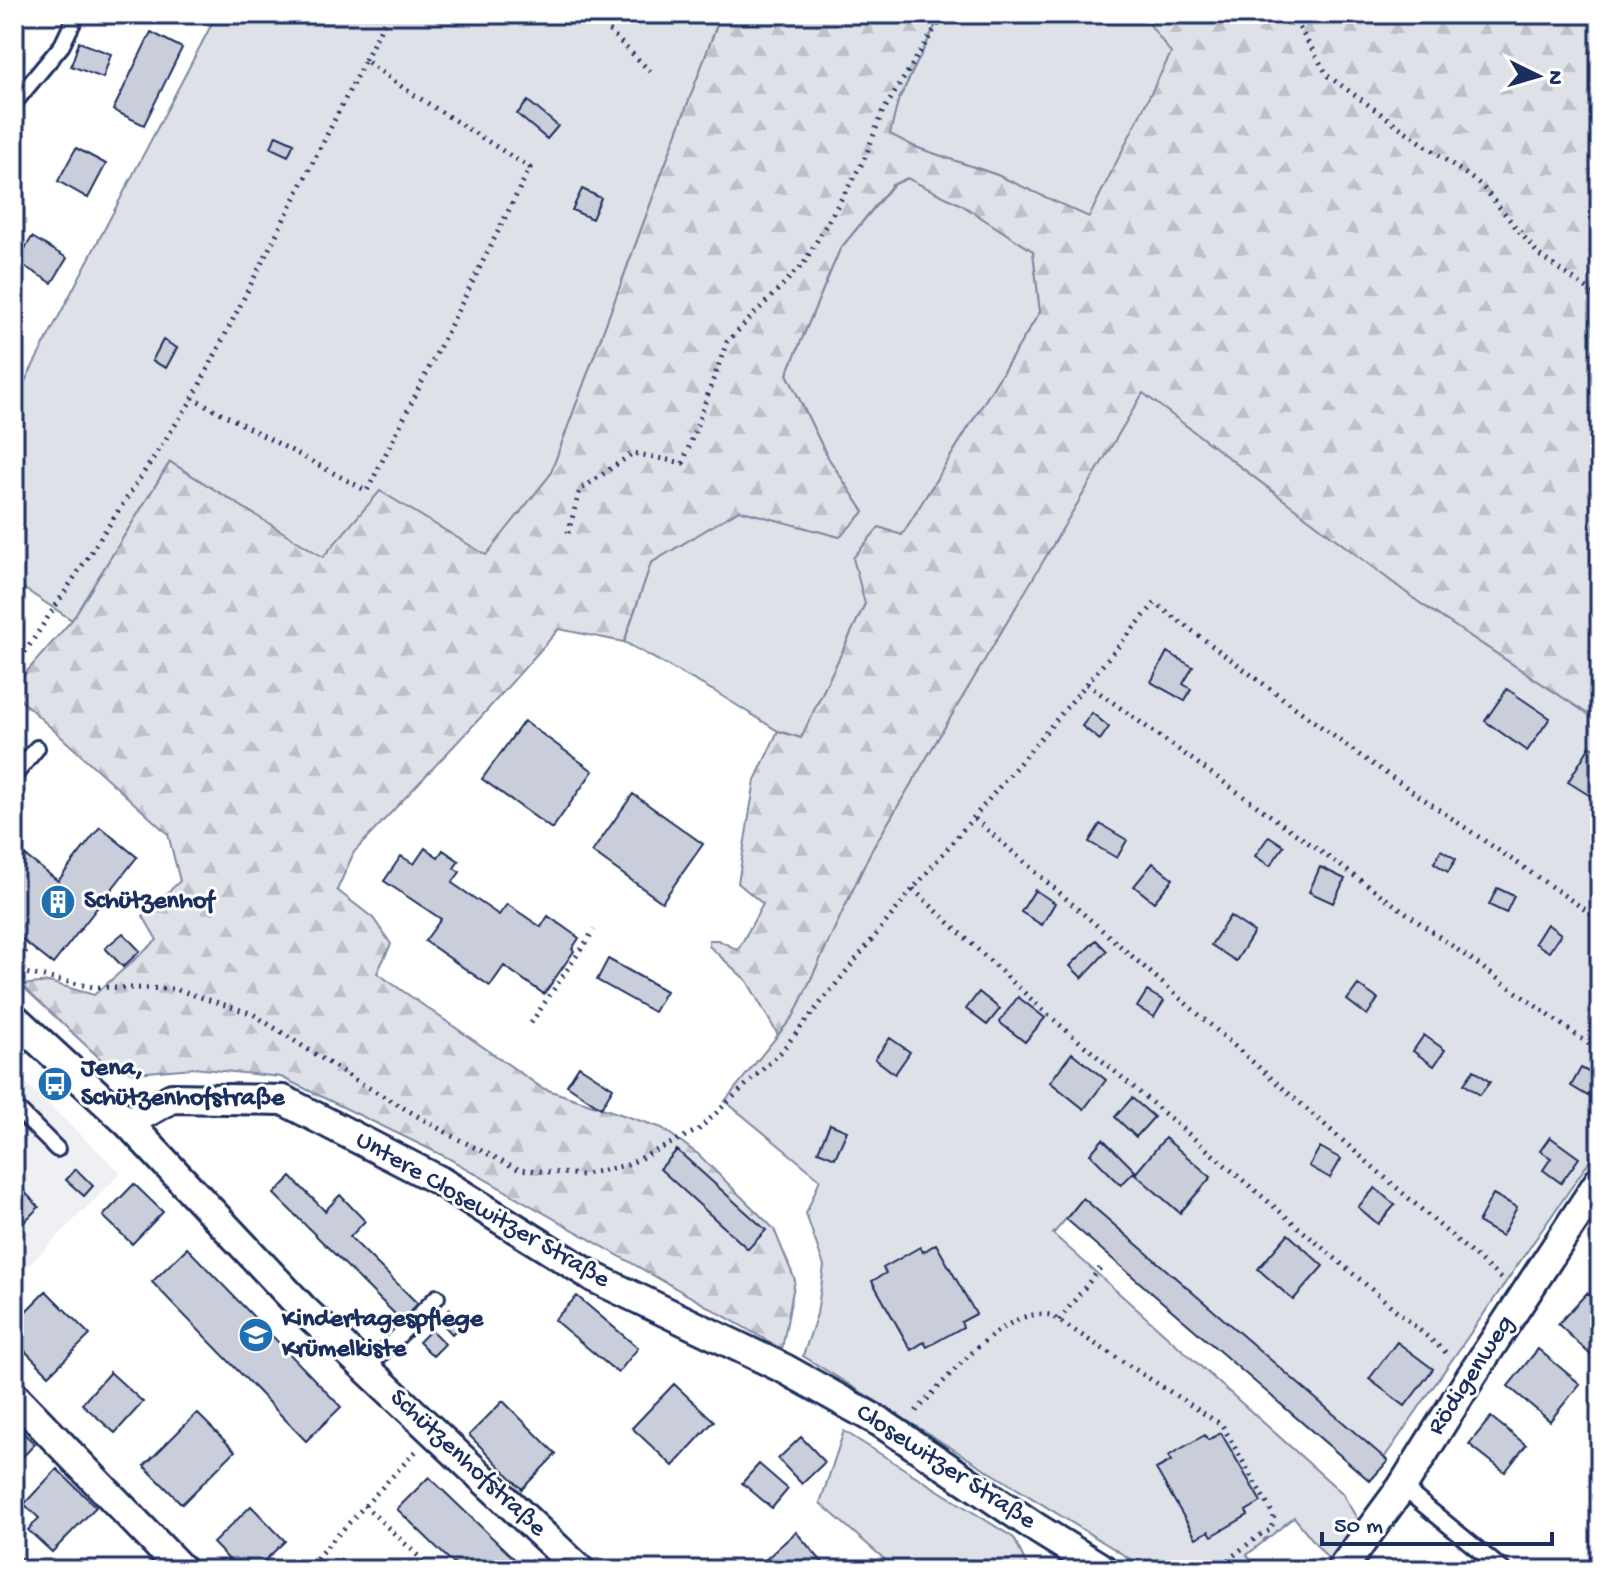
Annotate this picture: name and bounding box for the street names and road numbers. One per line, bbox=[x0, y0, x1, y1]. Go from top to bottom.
street label: Untere Closewitzer Straße bbox=[349, 1125, 615, 1297]
street label: Rödigenweg bbox=[1422, 1310, 1522, 1442]
street label: Schützenhofstraße bbox=[382, 1383, 552, 1545]
street label: Closewitzer Straße bbox=[849, 1398, 1041, 1538]

